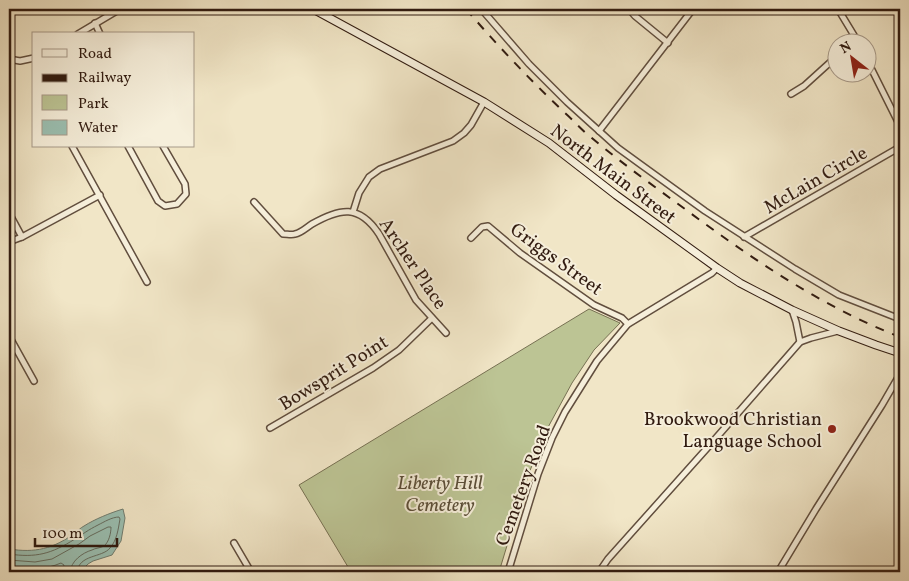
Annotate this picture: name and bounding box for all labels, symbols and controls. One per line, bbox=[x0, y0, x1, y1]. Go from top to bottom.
legend bbox=[32, 32, 195, 148]
north arrow bbox=[826, 32, 876, 82]
text: N bbox=[837, 37, 855, 59]
text: Road bbox=[78, 44, 112, 65]
text: Railway bbox=[78, 68, 131, 89]
text: Park bbox=[78, 94, 109, 115]
text: Water bbox=[78, 118, 118, 139]
street label: North Main Street bbox=[544, 119, 681, 231]
street label: McLain Circle bbox=[759, 141, 873, 221]
street label: Archer Place bbox=[372, 213, 453, 315]
street label: Griggs Street bbox=[504, 217, 608, 302]
street label: Bowsprit Point bbox=[275, 330, 394, 418]
place label: Brookwood Christian Language School bbox=[644, 407, 822, 455]
street label: Cemetery Road bbox=[490, 422, 558, 550]
marker: Brookwood Christian Language School bbox=[826, 423, 838, 435]
park label: Liberty Hill Cemetery bbox=[397, 471, 483, 519]
scale bar bbox=[35, 516, 118, 548]
text: 100 m bbox=[42, 524, 82, 545]

